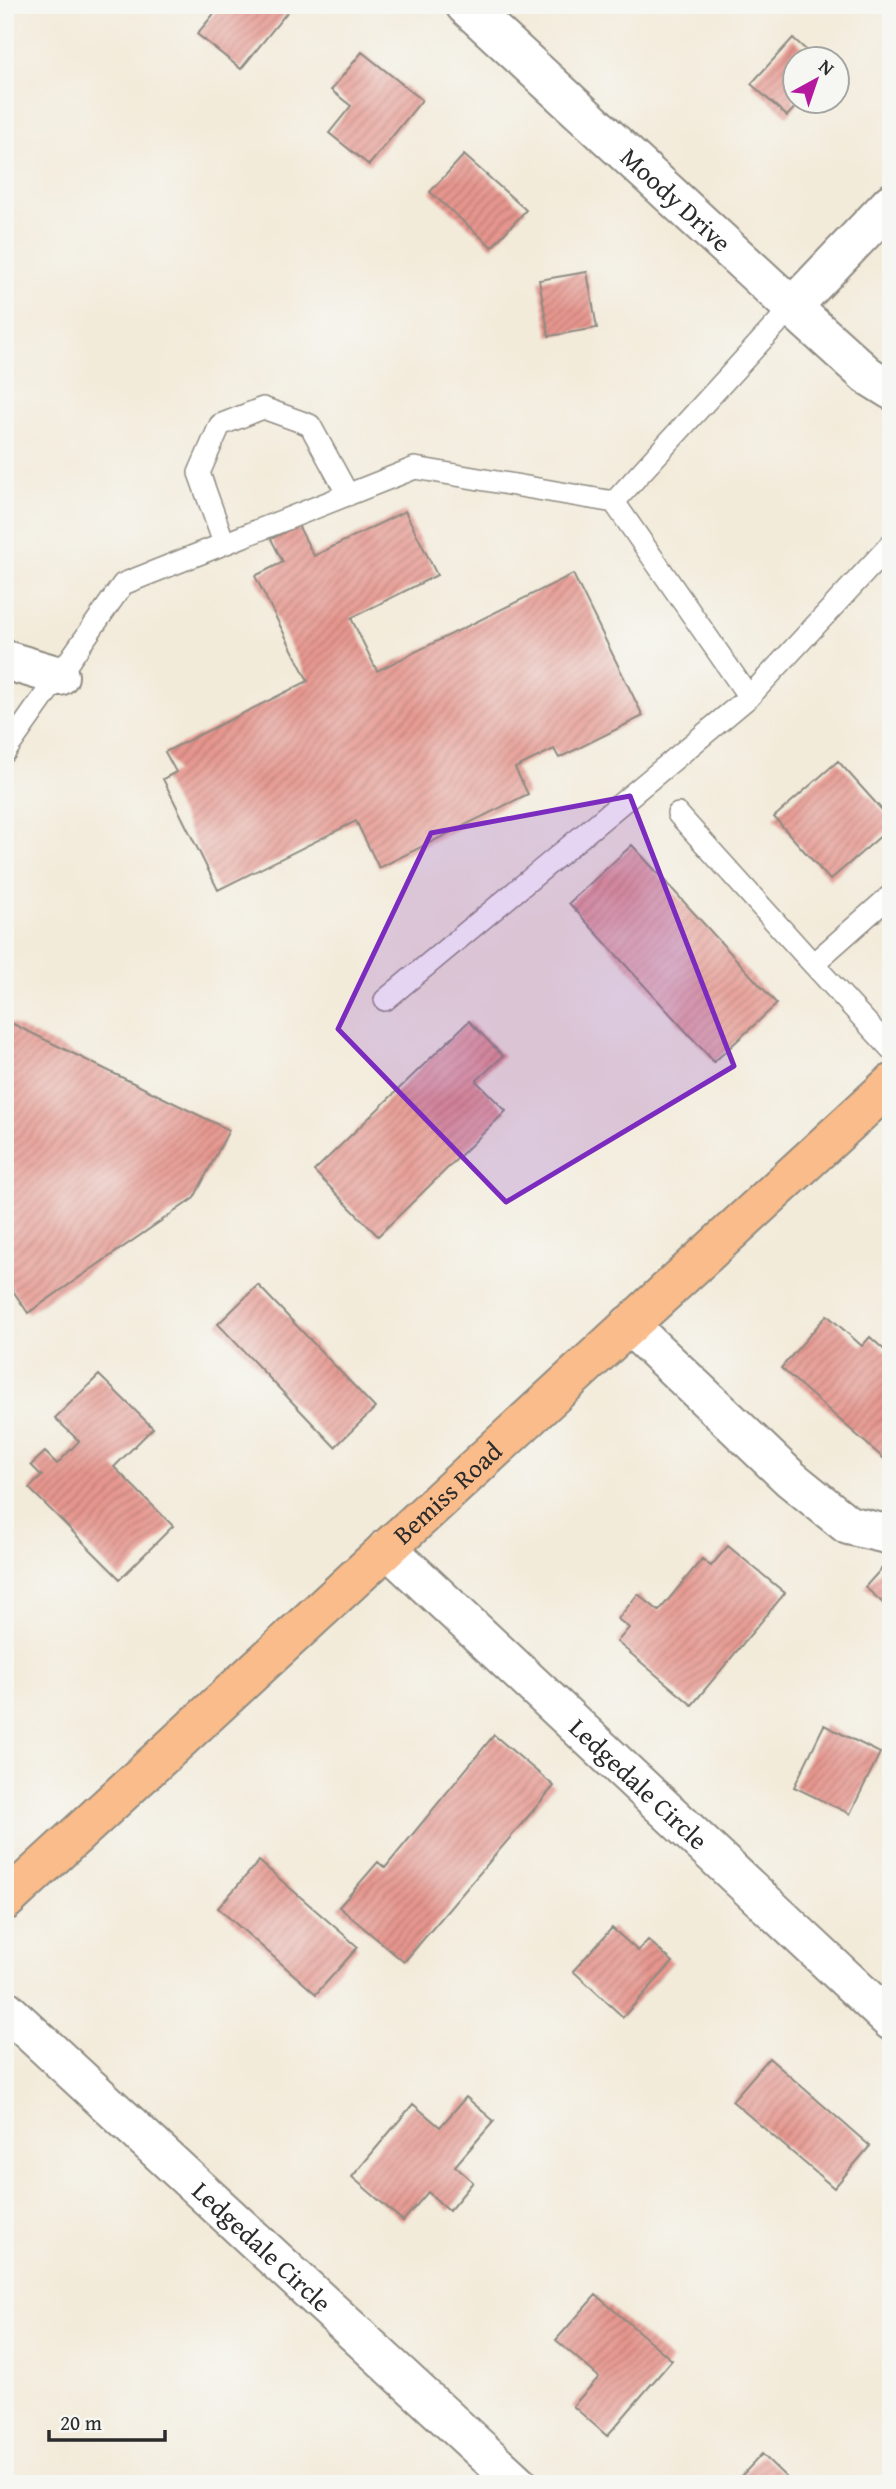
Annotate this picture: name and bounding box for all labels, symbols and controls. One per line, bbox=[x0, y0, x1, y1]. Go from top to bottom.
north arrow bbox=[780, 46, 850, 116]
text: N bbox=[813, 52, 841, 82]
street label: Moody Drive bbox=[612, 138, 740, 261]
street label: Bemiss Road bbox=[384, 1432, 511, 1553]
street label: Ledgedale Circle bbox=[561, 1709, 717, 1859]
street label: Ledgedale Circle bbox=[184, 2172, 341, 2321]
scale bar bbox=[49, 2398, 164, 2442]
text: 20 m bbox=[60, 2407, 102, 2438]

